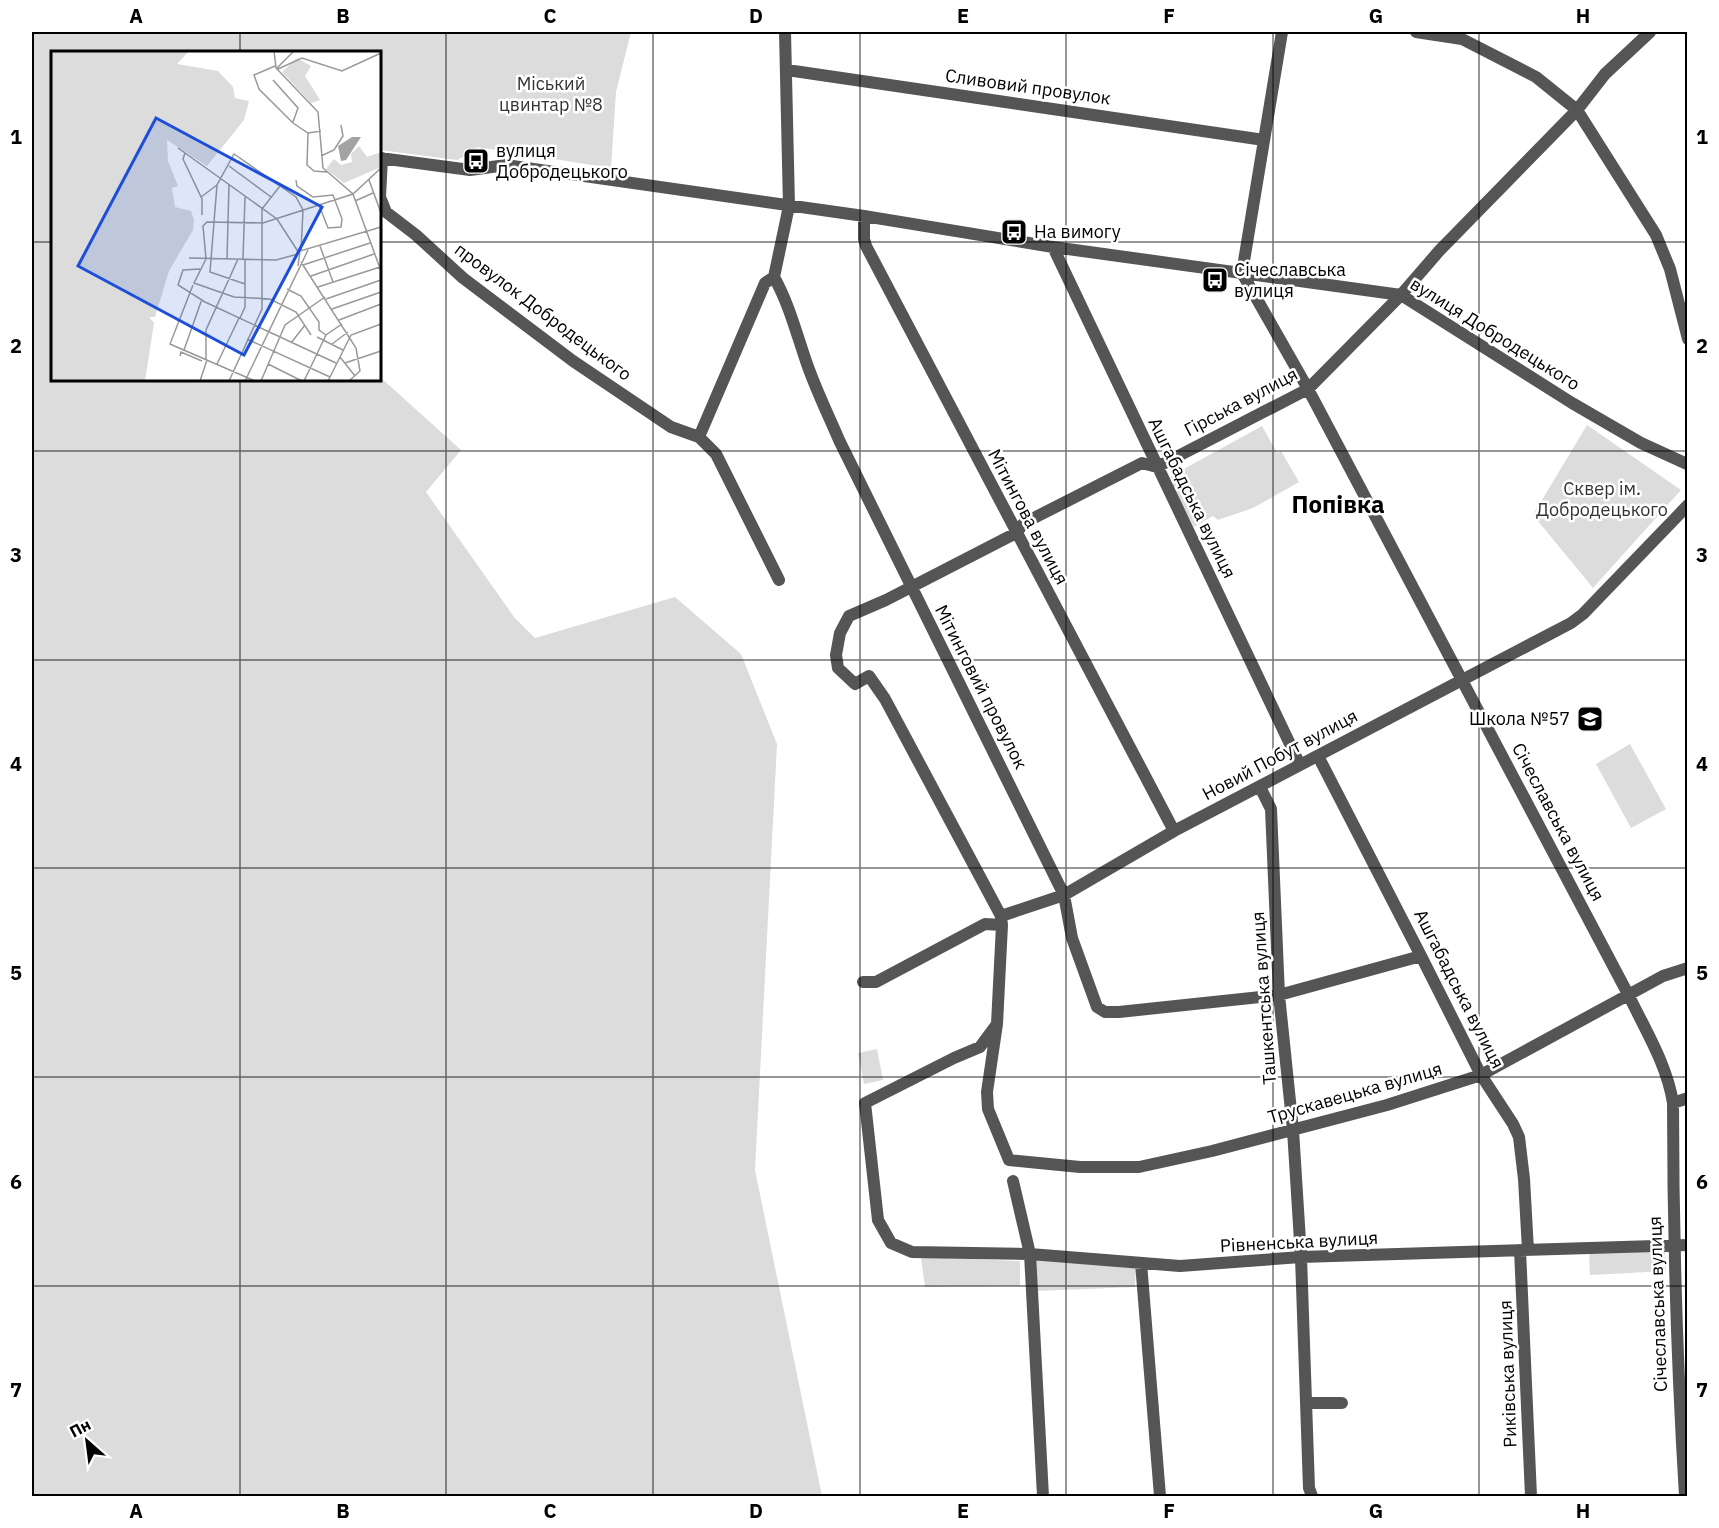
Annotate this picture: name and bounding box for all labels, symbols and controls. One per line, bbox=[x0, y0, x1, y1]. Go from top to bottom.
text: A bbox=[129, 2, 143, 29]
text: B bbox=[336, 2, 350, 29]
text: C bbox=[543, 2, 557, 29]
text: D bbox=[749, 2, 763, 29]
text: E bbox=[957, 2, 969, 29]
text: F bbox=[1163, 2, 1175, 29]
text: G bbox=[1369, 2, 1383, 29]
text: H bbox=[1576, 2, 1590, 29]
inset map bbox=[51, 51, 381, 381]
street label: Сливовий провулок bbox=[944, 63, 1113, 110]
park label: Міський цвинтар №8 bbox=[499, 72, 603, 116]
text: 1 bbox=[10, 123, 22, 150]
text: 1 bbox=[1696, 123, 1708, 150]
place label: вулиця Добродецького bbox=[496, 139, 628, 183]
bus stop icon: вулиця Добродецького bbox=[461, 146, 491, 176]
bus stop icon: На вимогу bbox=[999, 217, 1029, 247]
place label: На вимогу bbox=[1034, 220, 1121, 243]
street label: провулок Добродецького bbox=[450, 238, 636, 386]
place label: Січеславська вулиця bbox=[1234, 258, 1346, 302]
bus stop icon: Січеславська вулиця bbox=[1200, 265, 1230, 295]
street label: вулиця Добродецького bbox=[1406, 272, 1584, 395]
text: 2 bbox=[10, 332, 22, 359]
text: 2 bbox=[1696, 332, 1708, 359]
street label: Гірська вулиця bbox=[1180, 362, 1301, 441]
street label: Ашгабадська вулиця bbox=[1144, 414, 1241, 582]
street label: Мітингова вулиця bbox=[983, 445, 1074, 588]
park label: Сквер ім. Добродецького bbox=[1536, 477, 1668, 521]
district label: Попівка bbox=[1291, 488, 1385, 520]
text: 3 bbox=[10, 541, 22, 568]
text: 3 bbox=[1696, 541, 1708, 568]
street label: Мітинговий провулок bbox=[930, 601, 1033, 773]
street label: Новий Побут вулиця bbox=[1198, 704, 1361, 805]
school or university icon: Школа №57 bbox=[1575, 704, 1605, 734]
place label: Школа №57 bbox=[1469, 707, 1570, 730]
street label: Січеславська вулиця bbox=[1507, 739, 1610, 905]
text: 4 bbox=[10, 750, 22, 777]
text: 4 bbox=[1696, 750, 1708, 777]
street label: Ашгабадська вулиця bbox=[1409, 905, 1510, 1072]
street label: Ташкентська вулиця bbox=[1246, 911, 1281, 1085]
text: 5 bbox=[10, 959, 22, 986]
text: 5 bbox=[1696, 959, 1708, 986]
street label: Трускавецька вулиця bbox=[1265, 1057, 1445, 1128]
text: 6 bbox=[10, 1168, 22, 1195]
text: 6 bbox=[1696, 1168, 1708, 1195]
street label: Січеславська вулиця bbox=[1643, 1216, 1672, 1392]
street label: Рівненська вулиця bbox=[1219, 1226, 1379, 1257]
street label: Риківська вулиця bbox=[1493, 1300, 1522, 1448]
text: 7 bbox=[10, 1376, 22, 1403]
text: 7 bbox=[1696, 1376, 1708, 1403]
north arrow bbox=[57, 1411, 117, 1471]
text: Пн bbox=[66, 1414, 94, 1442]
text: A bbox=[129, 1497, 143, 1524]
text: B bbox=[336, 1497, 350, 1524]
text: C bbox=[543, 1497, 557, 1524]
text: D bbox=[749, 1497, 763, 1524]
text: E bbox=[957, 1497, 969, 1524]
text: F bbox=[1163, 1497, 1175, 1524]
text: G bbox=[1369, 1497, 1383, 1524]
text: H bbox=[1576, 1497, 1590, 1524]

